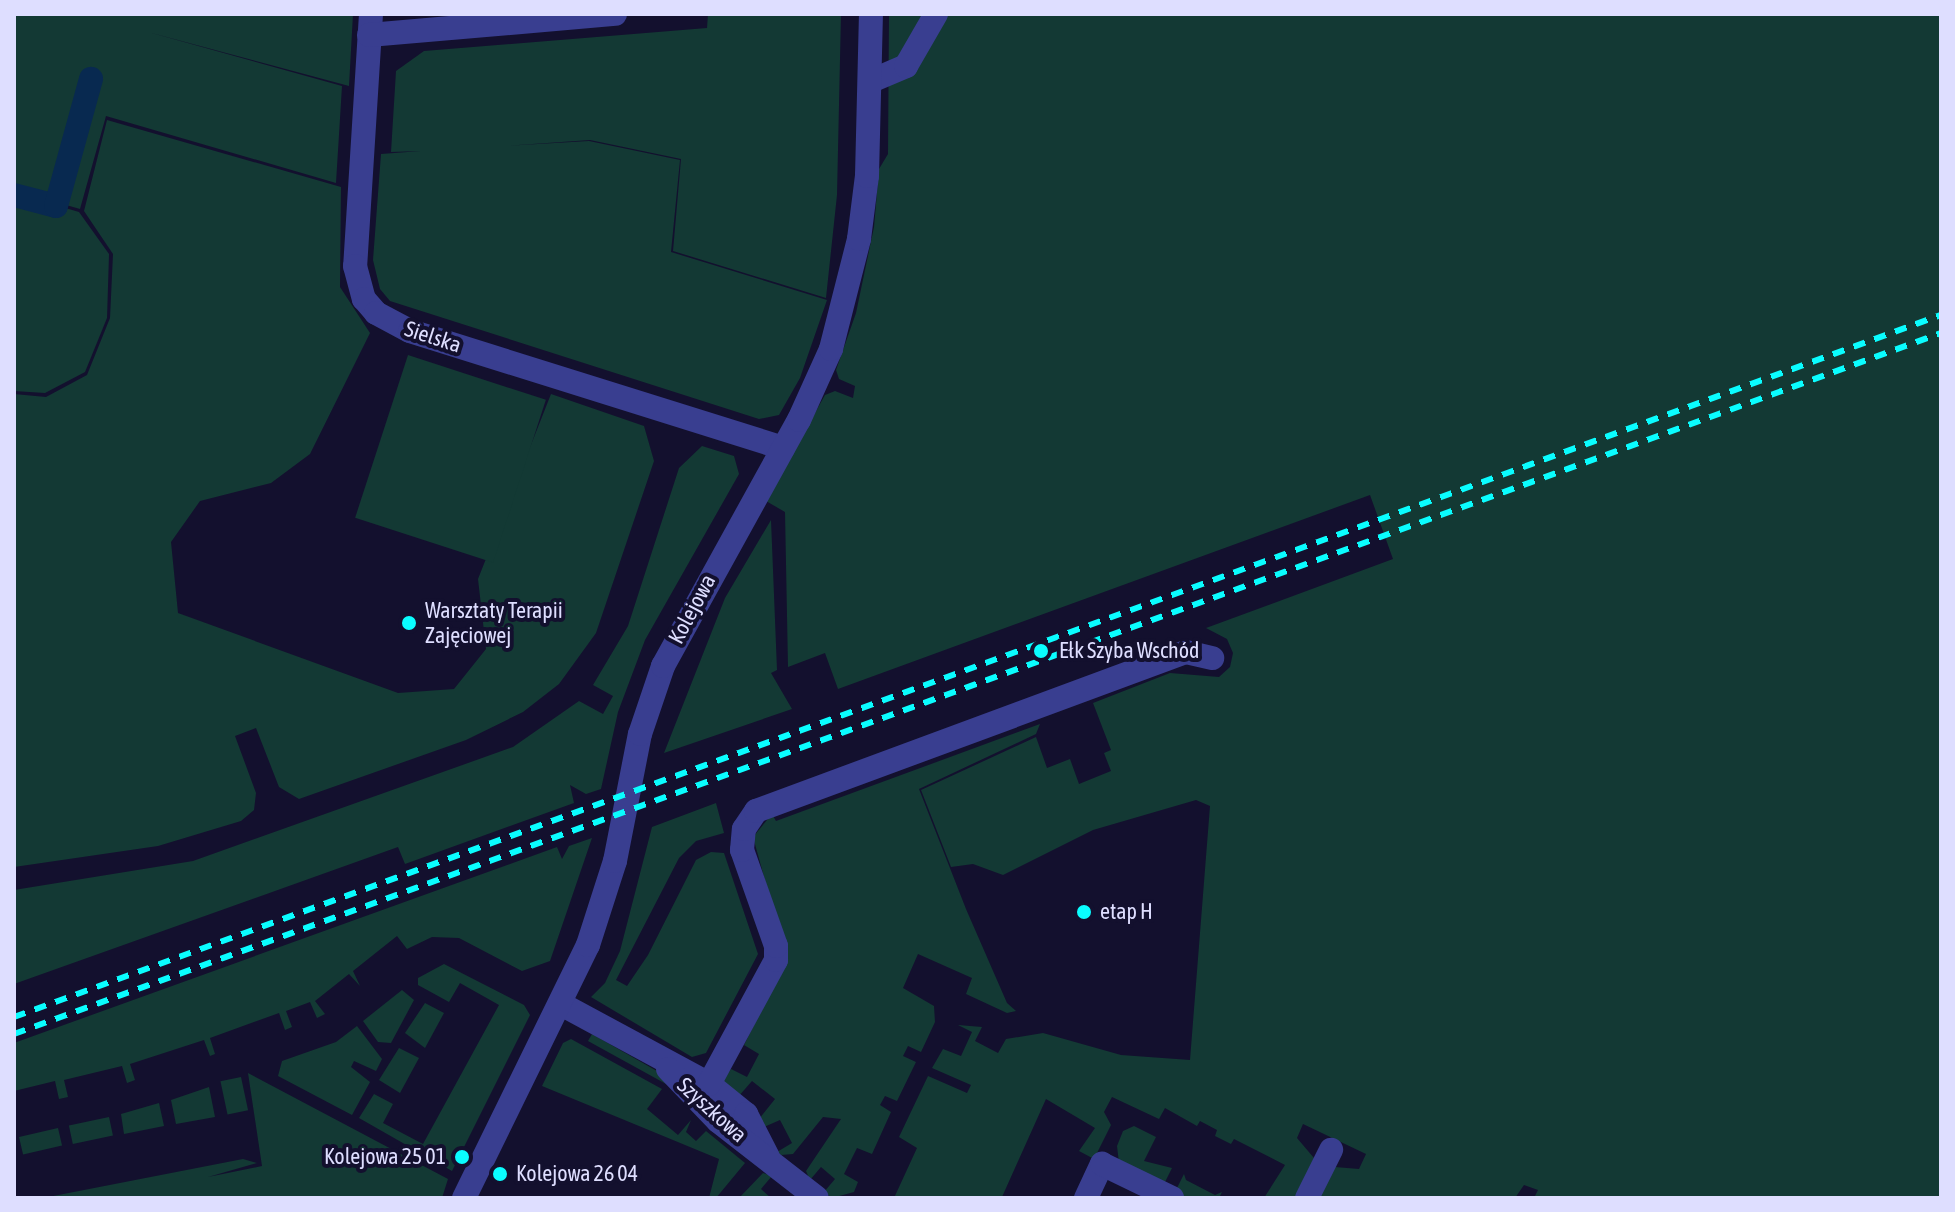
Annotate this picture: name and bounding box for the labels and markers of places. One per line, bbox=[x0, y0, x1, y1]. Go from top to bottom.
place label: Warsztaty Terapii Zajęciowej bbox=[425, 597, 563, 648]
marker: Warsztaty Terapii Zajęciowej bbox=[400, 614, 418, 632]
place label: Ełk Szyba Wschód bbox=[1059, 638, 1200, 664]
marker: Ełk Szyba Wschód bbox=[1030, 640, 1052, 662]
place label: etap H bbox=[1100, 899, 1153, 925]
marker: etap H bbox=[1075, 903, 1093, 921]
place label: Kolejowa 25 01 bbox=[324, 1144, 446, 1170]
marker: Kolejowa 25 01 bbox=[453, 1148, 471, 1166]
place label: Kolejowa 26 04 bbox=[516, 1161, 638, 1187]
marker: Kolejowa 26 04 bbox=[491, 1165, 509, 1183]

